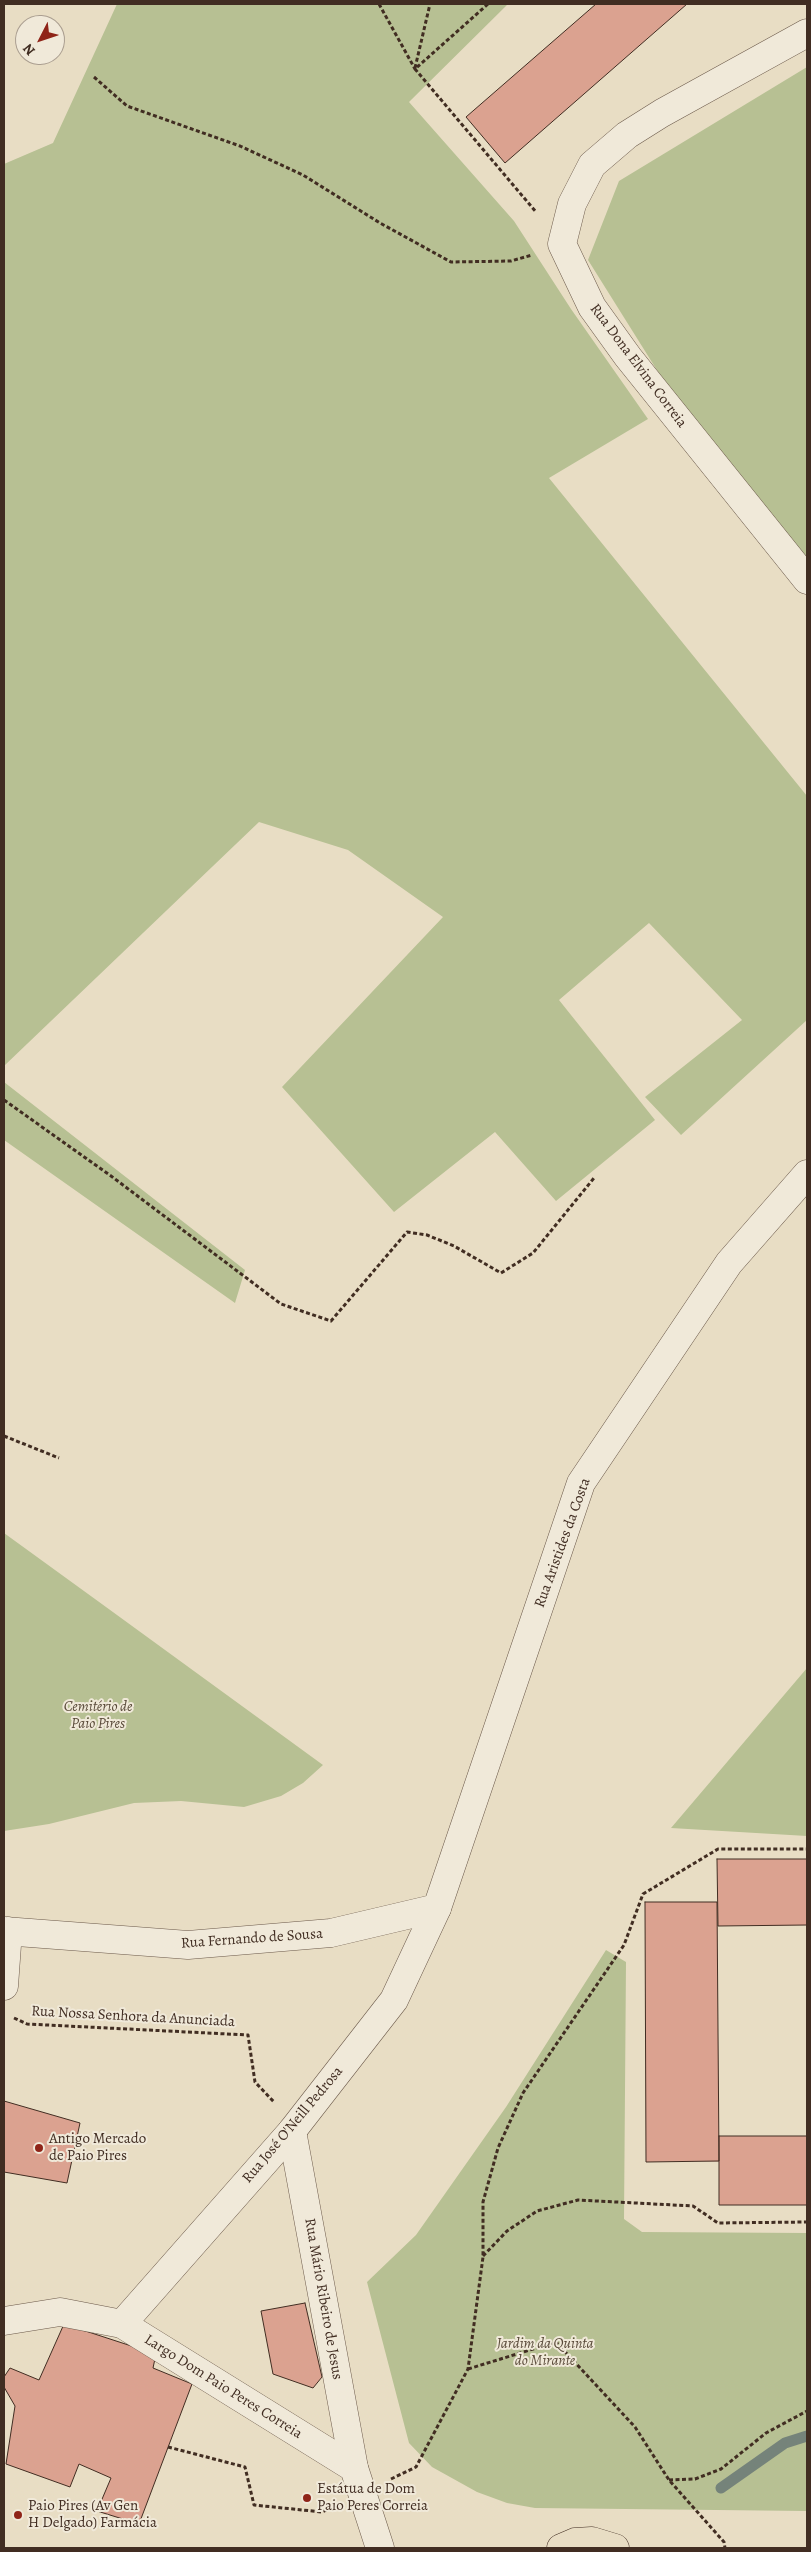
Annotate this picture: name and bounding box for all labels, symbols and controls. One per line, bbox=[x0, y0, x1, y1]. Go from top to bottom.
north arrow bbox=[15, 15, 65, 65]
text: N bbox=[19, 39, 40, 60]
street label: Rua Dona Elvina Correia bbox=[586, 301, 690, 431]
street label: Rua Aristides da Costa bbox=[531, 1476, 595, 1610]
park label: Cemitério de Paio Pires bbox=[64, 1698, 132, 1733]
street label: Rua Fernando de Sousa bbox=[180, 1925, 324, 1953]
street label: Rua Nossa Senhora da Anunciada bbox=[31, 2003, 235, 2031]
street label: Rua José O'Neill Pedrosa bbox=[239, 2063, 347, 2187]
place label: Antigo Mercado de Paio Pires bbox=[49, 2130, 146, 2165]
marker: Antigo Mercado de Paio Pires bbox=[33, 2142, 45, 2154]
street label: Rua Mário Ribeiro de Jesus bbox=[300, 2217, 346, 2381]
street label: Largo Dom Paio Peres Correia bbox=[141, 2331, 305, 2443]
park label: Jardim da Quinta do Mirante bbox=[497, 2335, 593, 2370]
place label: Estátua de Dom Paio Peres Correia bbox=[317, 2480, 428, 2515]
marker: Estátua de Dom Paio Peres Correia bbox=[301, 2492, 313, 2504]
place label: Paio Pires (Av Gen H Delgado) Farmácia bbox=[28, 2497, 157, 2532]
marker: Paio Pires (Av Gen H Delgado) Farmácia bbox=[12, 2509, 24, 2521]

